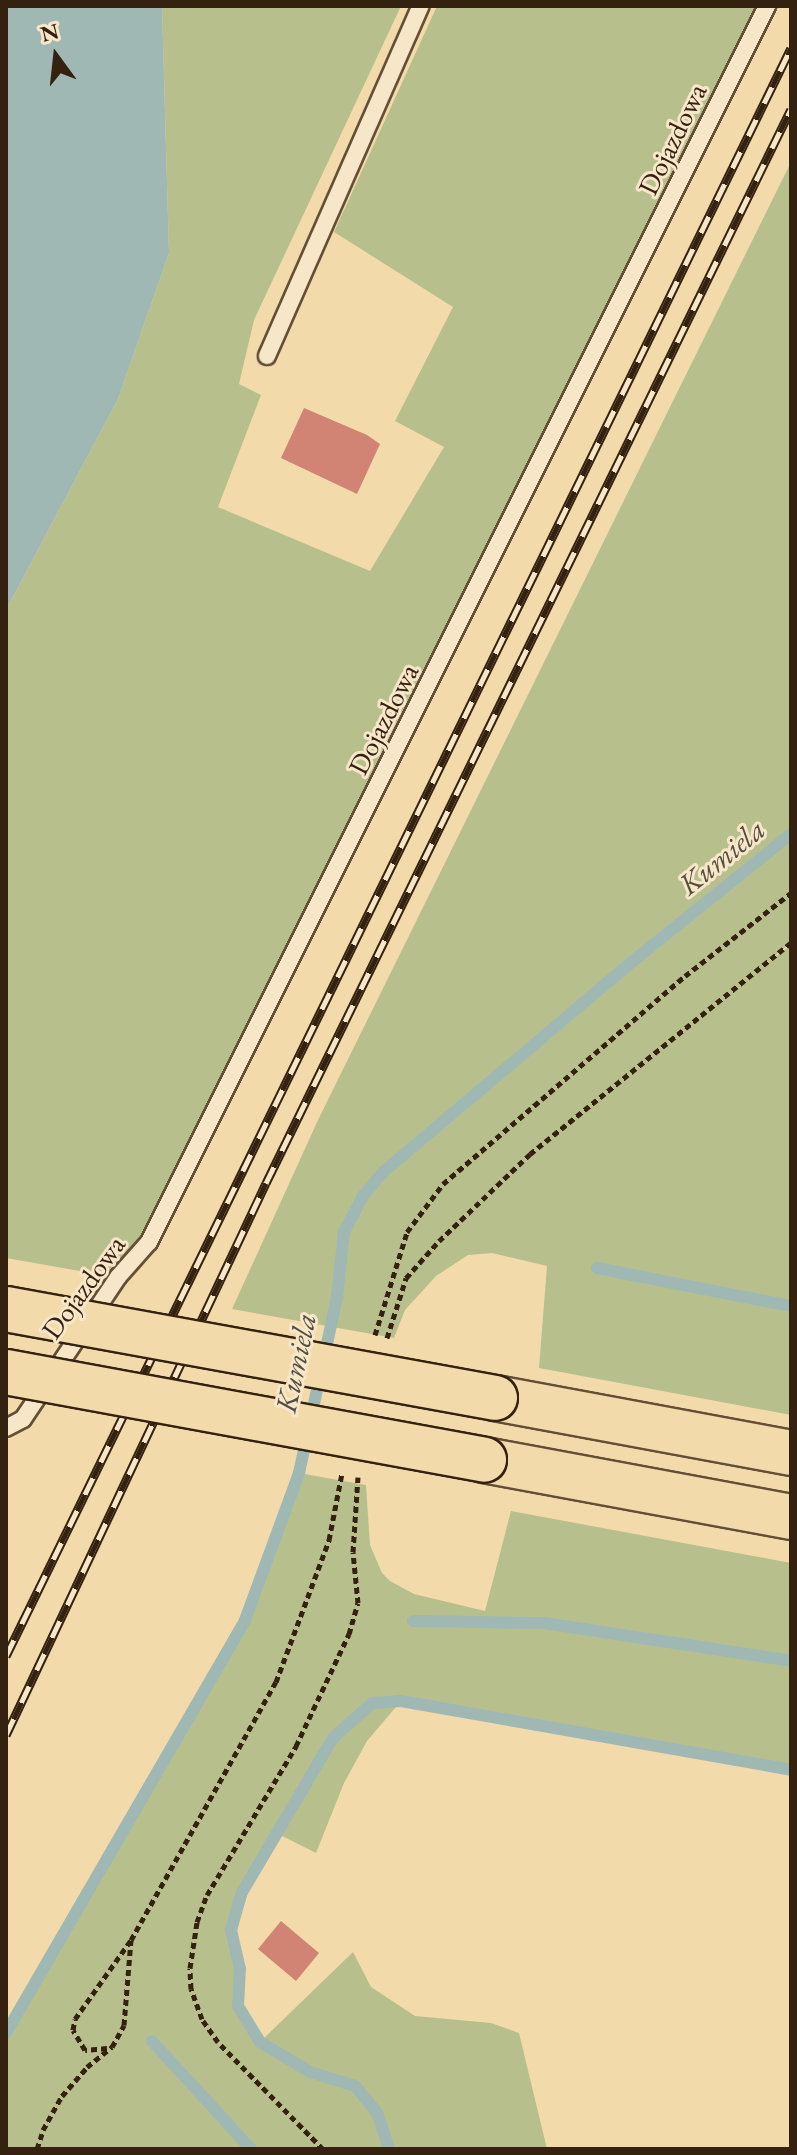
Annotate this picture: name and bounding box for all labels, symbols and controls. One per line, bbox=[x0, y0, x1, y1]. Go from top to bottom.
north arrow bbox=[16, 16, 96, 96]
text: N bbox=[37, 16, 62, 49]
street label: Dojazdowa bbox=[631, 78, 713, 200]
street label: Dojazdowa bbox=[341, 658, 425, 780]
water label: Kumiela bbox=[672, 811, 772, 903]
street label: Dojazdowa bbox=[34, 1229, 132, 1345]
water label: Kumiela bbox=[268, 1310, 324, 1416]

